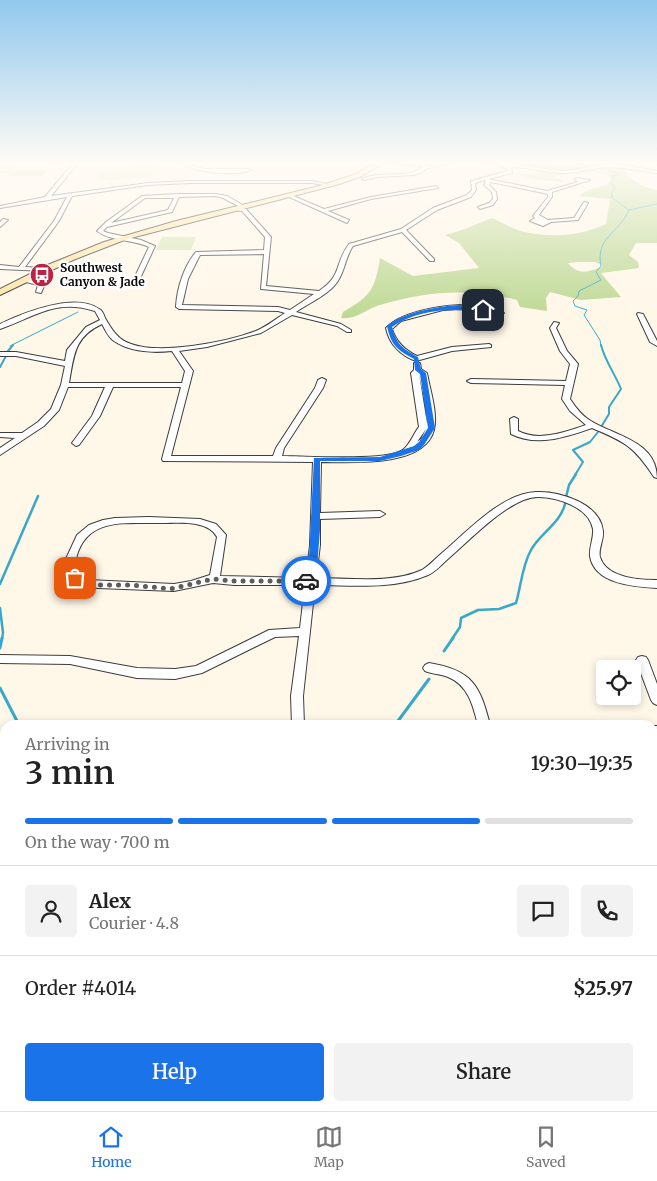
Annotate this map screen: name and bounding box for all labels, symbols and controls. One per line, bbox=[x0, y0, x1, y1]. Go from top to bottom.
place label: Southwest Canyon & Jade bbox=[60, 260, 145, 289]
bus stop icon: Southwest Canyon & Jade bbox=[29, 262, 55, 288]
pin bbox=[462, 289, 504, 331]
icon: home bbox=[469, 296, 497, 324]
courier bbox=[281, 556, 331, 606]
pin bbox=[54, 557, 96, 599]
icon: bag bbox=[61, 564, 89, 592]
icon: car bbox=[292, 567, 320, 595]
map controls bbox=[596, 660, 641, 705]
button: locate bbox=[596, 660, 641, 705]
text: Arriving in bbox=[25, 734, 110, 754]
text: 19:30–19:35 bbox=[531, 751, 633, 775]
text: 3 min bbox=[25, 753, 115, 793]
text: On the way · 700 m bbox=[25, 832, 170, 852]
button: person bbox=[25, 885, 77, 937]
button: chat bbox=[517, 885, 569, 937]
button: phone bbox=[581, 885, 633, 937]
text: Alex bbox=[89, 889, 131, 913]
text: Courier · 4.8 bbox=[89, 913, 179, 933]
text: Order #4014 bbox=[25, 976, 136, 1000]
text: $25.97 bbox=[573, 976, 633, 1000]
button: Help bbox=[25, 1043, 324, 1101]
button: Share bbox=[334, 1043, 633, 1101]
tab: Home bbox=[91, 1123, 132, 1171]
tab: Map bbox=[314, 1123, 344, 1171]
tab: Saved bbox=[526, 1123, 566, 1171]

